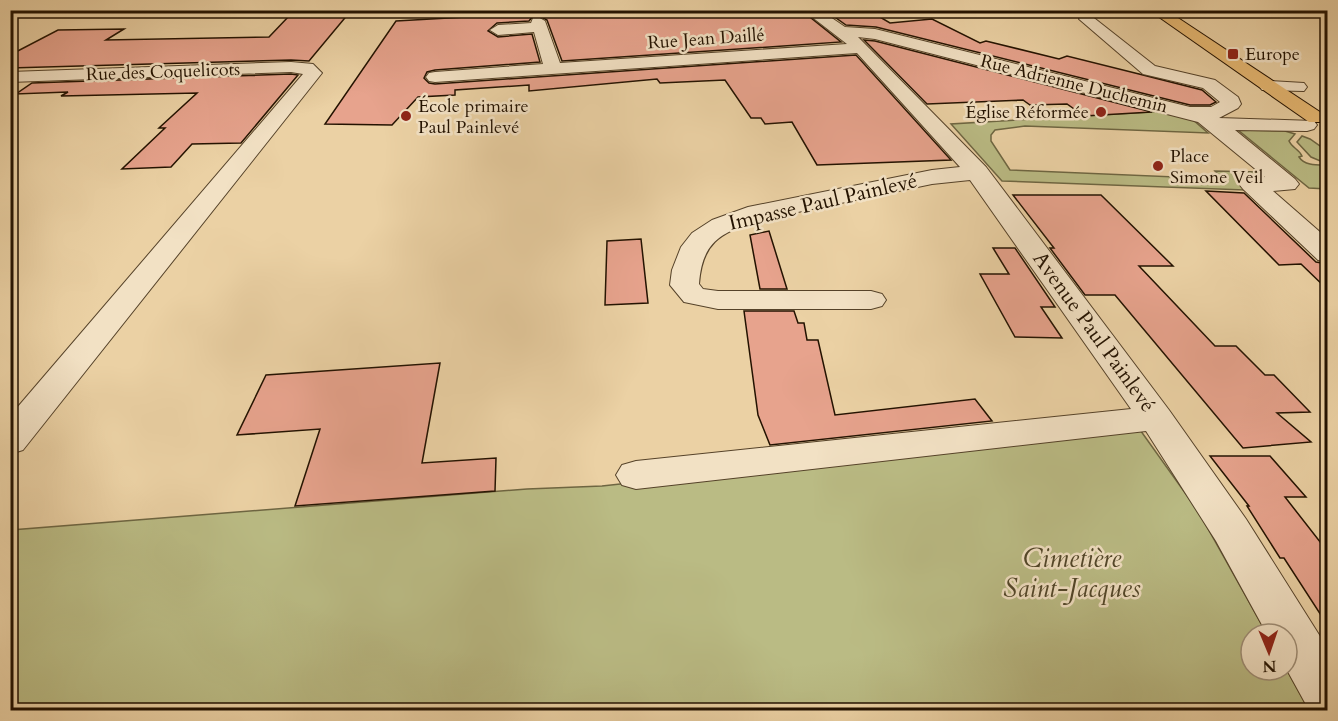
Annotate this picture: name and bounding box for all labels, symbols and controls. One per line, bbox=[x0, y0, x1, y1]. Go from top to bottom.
street label: Rue Jean Daillé bbox=[647, 22, 765, 56]
place label: Europe bbox=[1245, 42, 1300, 67]
marker: Europe bbox=[1226, 47, 1240, 61]
street label: Rue Adrienne Duchemin bbox=[978, 49, 1171, 120]
street label: Rue des Coquelicots bbox=[85, 57, 241, 87]
place label: École primaire Paul Painlevé bbox=[418, 94, 529, 140]
place label: Église Réformée bbox=[965, 100, 1089, 125]
marker: Église Réformée bbox=[1094, 105, 1108, 119]
marker: École primaire Paul Painlevé bbox=[399, 109, 413, 123]
place label: Place Simone Veil bbox=[1170, 144, 1264, 190]
marker: Place Simone Veil bbox=[1151, 159, 1165, 173]
street label: Impasse Paul Painlevé bbox=[726, 166, 920, 238]
street label: Avenue Paul Painlevé bbox=[1026, 246, 1162, 418]
park label: Cimetière Saint-Jacques bbox=[1003, 541, 1141, 606]
north arrow bbox=[1239, 622, 1299, 682]
text: N bbox=[1262, 655, 1277, 677]

